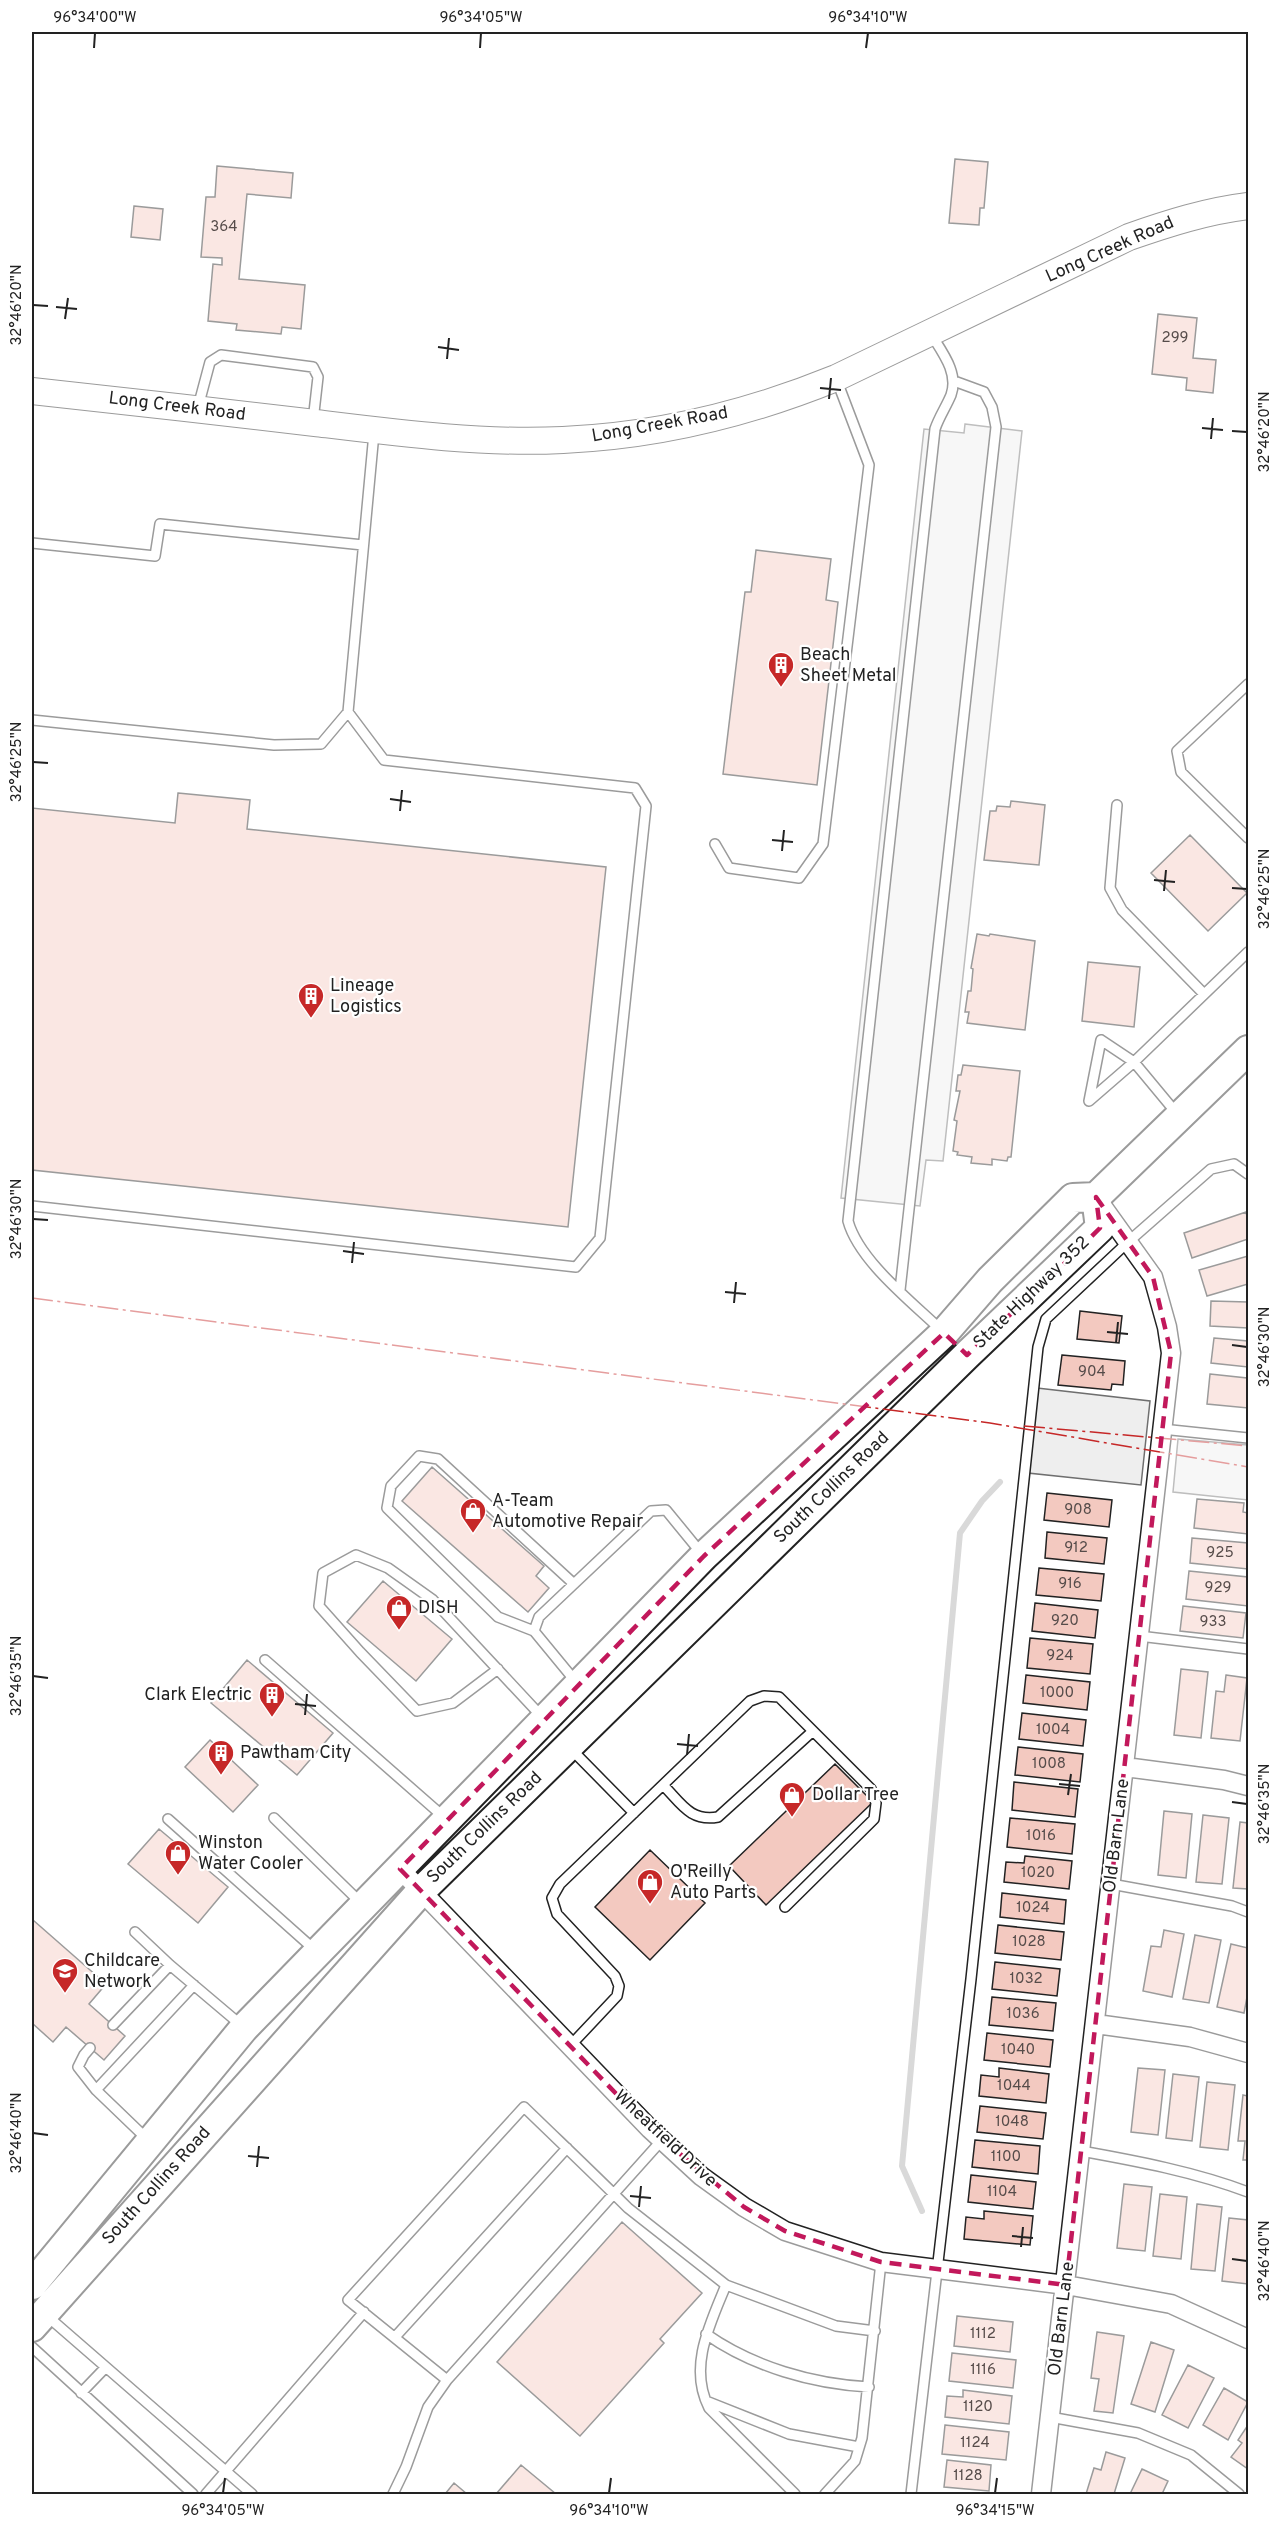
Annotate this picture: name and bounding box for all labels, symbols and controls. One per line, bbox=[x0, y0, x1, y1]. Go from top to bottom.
text: 96°34'00"W bbox=[53, 9, 137, 28]
text: 96°34'05"W bbox=[439, 9, 523, 28]
text: 96°34'10"W bbox=[828, 9, 908, 28]
street label: Long Creek Road bbox=[1042, 211, 1178, 289]
house number: 364 bbox=[210, 218, 238, 237]
text: 32°46'20"N bbox=[8, 265, 27, 346]
house number: 299 bbox=[1161, 329, 1189, 348]
street label: Long Creek Road bbox=[107, 387, 247, 427]
text: 32°46'20"N bbox=[1256, 392, 1275, 473]
street label: Long Creek Road bbox=[590, 402, 730, 448]
place label: Beach Sheet Metal bbox=[800, 644, 897, 688]
building icon: Beach Sheet Metal bbox=[766, 650, 796, 688]
text: 32°46'25"N bbox=[8, 722, 27, 802]
text: 32°46'25"N bbox=[1256, 849, 1275, 929]
place label: Lineage Logistics bbox=[330, 975, 402, 1019]
building icon: Lineage Logistics bbox=[296, 981, 326, 1019]
text: 32°46'30"N bbox=[8, 1179, 27, 1259]
street label: State Highway 352 bbox=[969, 1232, 1095, 1354]
text: 32°46'30"N bbox=[1256, 1307, 1275, 1387]
house number: 904 bbox=[1078, 1363, 1106, 1382]
street label: South Collins Road bbox=[769, 1427, 895, 1549]
place label: A-Team Automotive Repair bbox=[492, 1490, 643, 1534]
shop icon: A-Team Automotive Repair bbox=[458, 1496, 488, 1534]
house number: 908 bbox=[1064, 1501, 1092, 1520]
house number: 912 bbox=[1064, 1539, 1088, 1558]
house number: 925 bbox=[1206, 1544, 1234, 1563]
house number: 916 bbox=[1058, 1575, 1082, 1594]
house number: 929 bbox=[1204, 1579, 1232, 1598]
shop icon: DISH bbox=[384, 1593, 414, 1631]
place label: DISH bbox=[418, 1597, 459, 1620]
house number: 920 bbox=[1051, 1612, 1079, 1631]
house number: 933 bbox=[1199, 1613, 1227, 1632]
text: 32°46'35"N bbox=[8, 1636, 27, 1716]
house number: 924 bbox=[1046, 1647, 1074, 1666]
building icon: Clark Electric bbox=[257, 1680, 287, 1718]
place label: Clark Electric bbox=[144, 1684, 252, 1707]
house number: 1000 bbox=[1040, 1684, 1074, 1703]
house number: 1004 bbox=[1036, 1721, 1070, 1740]
building icon: Pawtham City bbox=[206, 1738, 236, 1776]
place label: Pawtham City bbox=[240, 1742, 351, 1765]
house number: 1008 bbox=[1032, 1755, 1066, 1774]
text: 32°46'35"N bbox=[1256, 1764, 1275, 1844]
street label: South Collins Road bbox=[422, 1767, 548, 1889]
street label: Old Barn Lane bbox=[1099, 1778, 1135, 1894]
shop icon: Dollar Tree bbox=[777, 1780, 807, 1818]
place label: Dollar Tree bbox=[812, 1784, 899, 1807]
house number: 1016 bbox=[1026, 1827, 1056, 1846]
place label: Winston Water Cooler bbox=[198, 1832, 303, 1876]
shop icon: Winston Water Cooler bbox=[163, 1838, 193, 1876]
place label: O'Reilly Auto Parts bbox=[670, 1861, 756, 1905]
house number: 1020 bbox=[1021, 1864, 1055, 1883]
shop icon: O'Reilly Auto Parts bbox=[635, 1867, 665, 1905]
house number: 1024 bbox=[1016, 1899, 1050, 1918]
house number: 1028 bbox=[1012, 1933, 1046, 1952]
place label: Childcare Network bbox=[84, 1950, 160, 1994]
school or university icon: Childcare Network bbox=[50, 1956, 80, 1994]
house number: 1032 bbox=[1009, 1970, 1043, 1989]
house number: 1036 bbox=[1006, 2005, 1040, 2024]
house number: 1040 bbox=[1001, 2041, 1035, 2060]
house number: 1044 bbox=[997, 2077, 1031, 2096]
street label: Wheatfield Drive bbox=[609, 2085, 721, 2193]
text: 32°46'40"N bbox=[8, 2092, 27, 2174]
house number: 1048 bbox=[995, 2113, 1029, 2132]
street label: South Collins Road bbox=[98, 2122, 216, 2250]
house number: 1100 bbox=[991, 2148, 1021, 2167]
house number: 1104 bbox=[987, 2183, 1017, 2202]
text: 32°46'40"N bbox=[1256, 2220, 1275, 2302]
street label: Old Barn Lane bbox=[1044, 2261, 1080, 2377]
house number: 1112 bbox=[970, 2325, 996, 2344]
house number: 1116 bbox=[970, 2361, 996, 2380]
house number: 1120 bbox=[963, 2398, 993, 2417]
house number: 1124 bbox=[960, 2434, 990, 2453]
house number: 1128 bbox=[953, 2467, 983, 2486]
text: 96°34'05"W bbox=[181, 2502, 265, 2521]
text: 96°34'10"W bbox=[569, 2502, 649, 2521]
text: 96°34'15"W bbox=[955, 2502, 1035, 2521]

